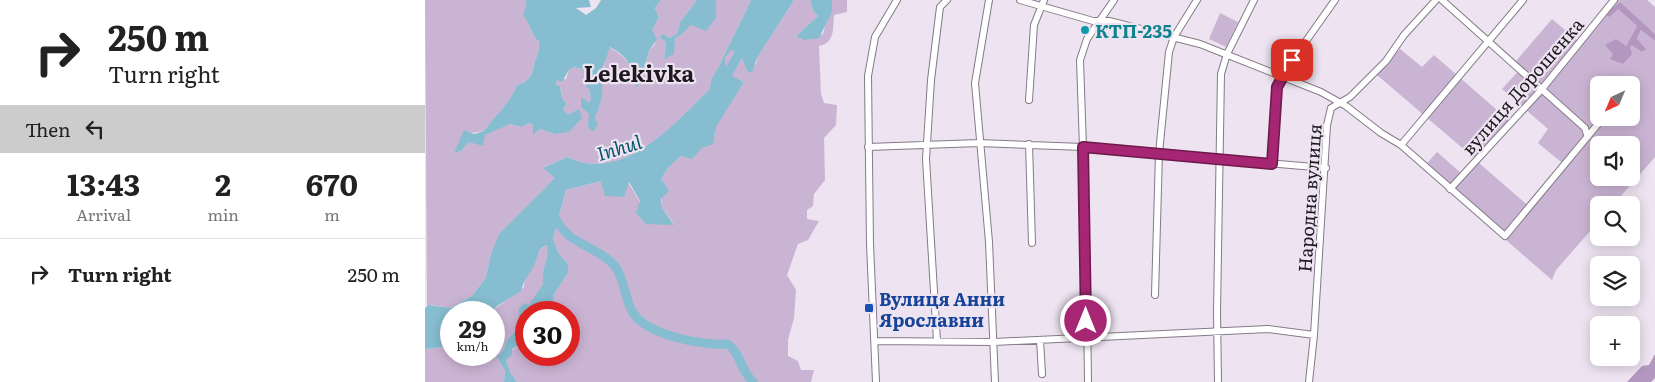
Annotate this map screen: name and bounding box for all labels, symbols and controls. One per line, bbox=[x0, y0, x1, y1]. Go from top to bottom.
text: 250 m bbox=[108, 10, 209, 62]
street label: вулиця Дорошенка bbox=[1455, 11, 1589, 161]
place label: КТП-235 bbox=[1095, 17, 1172, 44]
icon: right bbox=[25, 20, 90, 85]
marker: КТП-235 bbox=[1079, 24, 1091, 36]
pin bbox=[1271, 39, 1313, 81]
icon: arrive bbox=[1278, 46, 1306, 74]
district label: Lelekіvka bbox=[584, 56, 694, 89]
text: Turn right bbox=[108, 57, 220, 90]
north arrow bbox=[1590, 76, 1640, 126]
map controls bbox=[1590, 76, 1640, 366]
text: Then bbox=[25, 115, 71, 143]
icon: left bbox=[81, 115, 109, 143]
street label: Народна вулиця bbox=[1290, 123, 1328, 273]
water label: Inhul bbox=[593, 127, 645, 167]
button: sound bbox=[1590, 136, 1640, 186]
text: 13:43 bbox=[67, 161, 140, 205]
text: 2 bbox=[215, 161, 231, 205]
text: 670 bbox=[306, 161, 358, 205]
button: search bbox=[1590, 196, 1640, 246]
text: Arrival bbox=[76, 202, 131, 226]
text: min bbox=[207, 202, 239, 226]
text: m bbox=[324, 202, 340, 226]
button: layers bbox=[1590, 256, 1640, 306]
icon: right bbox=[25, 260, 53, 288]
text: Turn right bbox=[68, 260, 172, 288]
text: 250 m bbox=[348, 260, 400, 288]
place label: Вулиця Анни Ярославни bbox=[879, 285, 1005, 333]
position arrow bbox=[1059, 294, 1111, 346]
speed limit sign: 30 bbox=[515, 301, 580, 366]
marker: Вулиця Анни Ярославни bbox=[863, 302, 875, 314]
text: 29 bbox=[459, 309, 486, 346]
button: + bbox=[1590, 316, 1640, 366]
text: km/h bbox=[457, 337, 488, 355]

